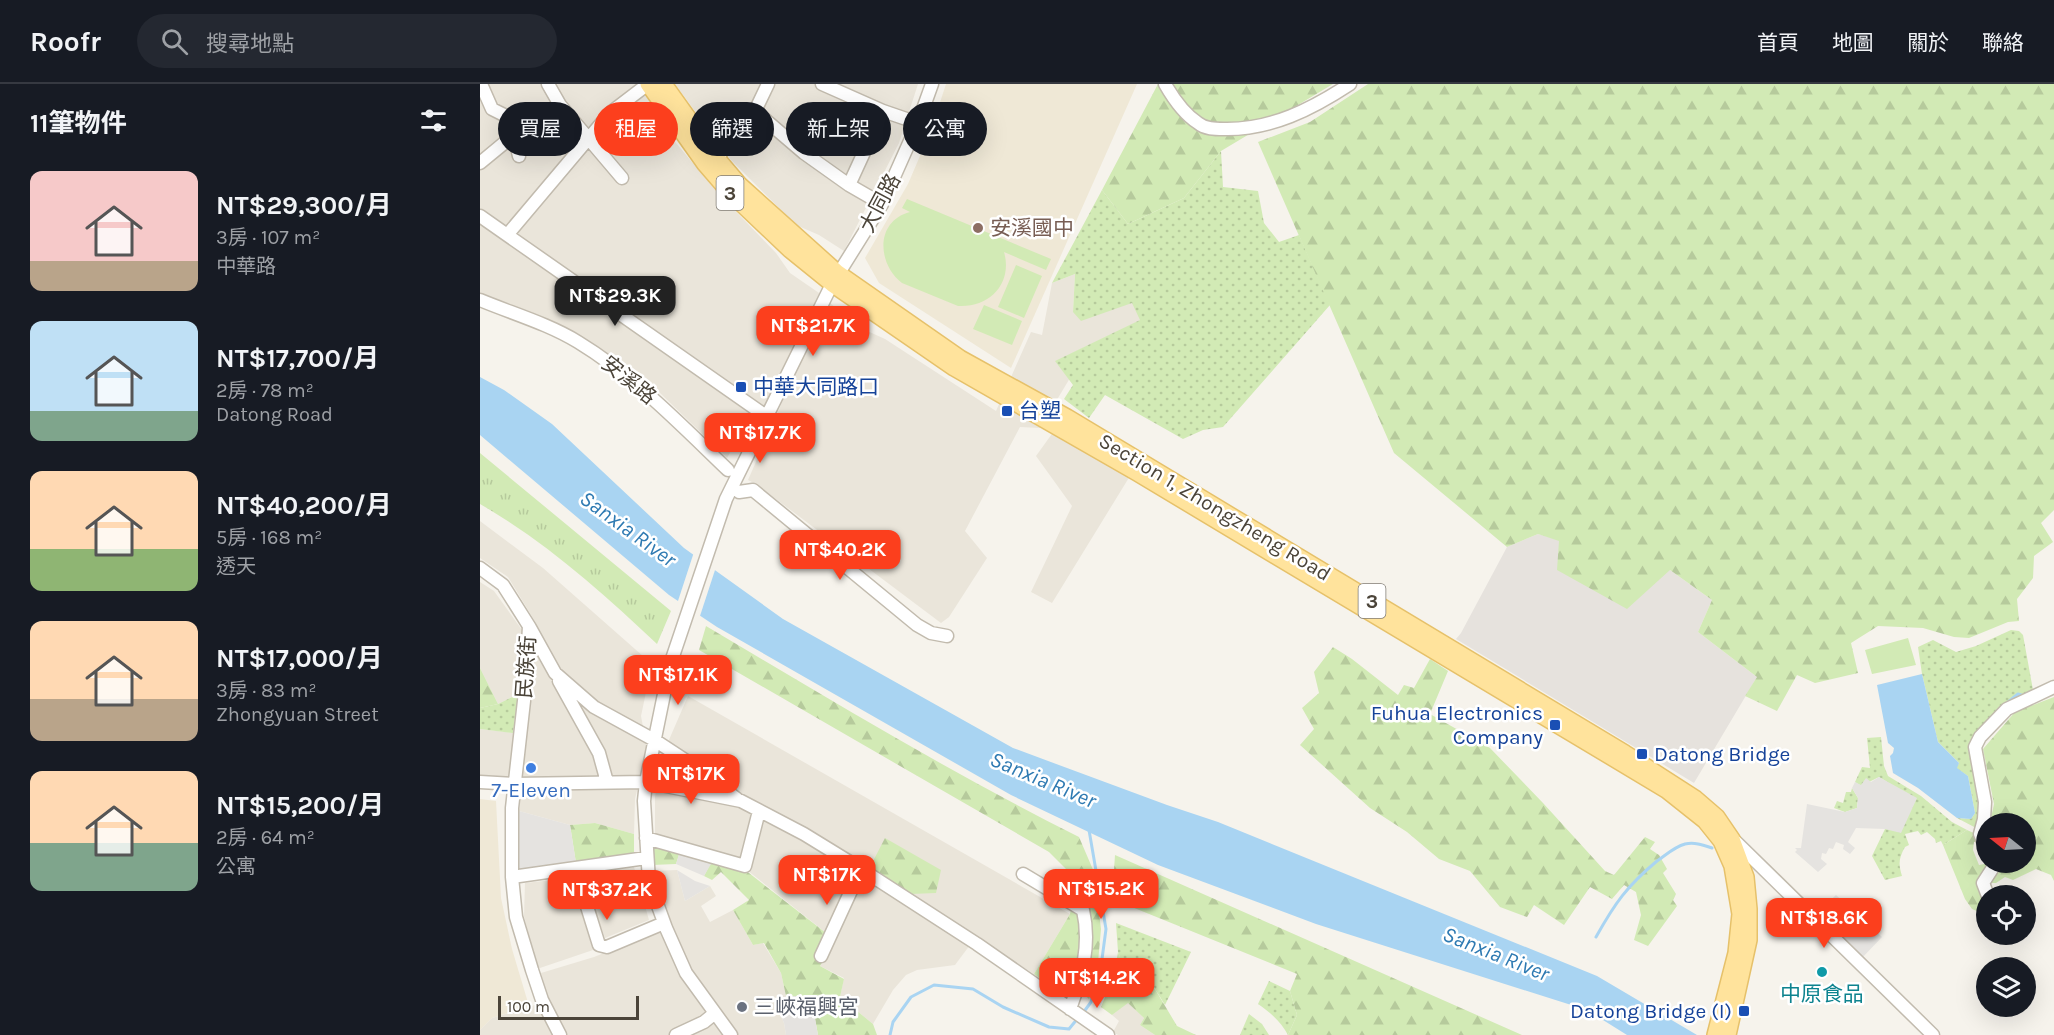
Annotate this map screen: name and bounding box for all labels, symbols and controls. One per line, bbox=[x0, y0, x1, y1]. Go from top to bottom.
search box bbox=[137, 14, 557, 68]
text: Roofr bbox=[30, 25, 101, 58]
icon: search bbox=[158, 25, 191, 58]
text: 搜尋地點 bbox=[206, 31, 294, 57]
text: 首頁 bbox=[1757, 31, 1799, 55]
text: 地圖 bbox=[1832, 31, 1874, 55]
text: 關於 bbox=[1907, 31, 1949, 55]
text: 聯絡 bbox=[1982, 31, 2024, 55]
chip: 買屋 bbox=[498, 102, 582, 156]
chip: 租屋 bbox=[594, 102, 678, 156]
chip: 篩選 bbox=[690, 102, 774, 156]
chip: 新上架 bbox=[786, 102, 891, 156]
chip: 公寓 bbox=[903, 102, 987, 156]
icon: filters bbox=[417, 104, 450, 137]
text: 11筆物件 bbox=[30, 108, 127, 139]
street label: 大同路 bbox=[855, 170, 905, 236]
road number: 3 bbox=[716, 176, 744, 210]
text: NT$29,300/月 bbox=[216, 190, 392, 221]
icon: home bbox=[78, 195, 150, 267]
place label: 安溪國中 bbox=[990, 216, 1074, 240]
marker: 安溪國中 bbox=[971, 221, 985, 235]
text: 3房 · 107 m² bbox=[216, 226, 320, 249]
text: 中華路 bbox=[216, 255, 276, 278]
pin: NT$29.3K bbox=[553, 276, 677, 327]
text: NT$29.3K bbox=[569, 284, 661, 307]
pin: NT$21.7K bbox=[751, 306, 875, 357]
text: NT$21.7K bbox=[770, 314, 856, 337]
text: NT$17,700/月 bbox=[216, 343, 379, 374]
icon: home bbox=[78, 345, 150, 417]
street label: 安溪路 bbox=[597, 351, 661, 409]
place label: 中華大同路口 bbox=[753, 375, 879, 399]
text: 2房 · 78 m² bbox=[216, 379, 314, 402]
marker: 中華大同路口 bbox=[734, 380, 748, 394]
place label: 台塑 bbox=[1019, 399, 1061, 423]
text: Datong Road bbox=[216, 403, 333, 426]
marker: 台塑 bbox=[1000, 404, 1014, 418]
pin: NT$17.7K bbox=[698, 413, 822, 464]
text: NT$17.7K bbox=[718, 421, 802, 444]
street label: Section 1, Zhongzheng Road bbox=[1095, 428, 1335, 586]
water label: Sanxia River bbox=[575, 485, 682, 573]
text: NT$40,200/月 bbox=[216, 490, 392, 521]
icon: home bbox=[78, 495, 150, 567]
text: 5房 · 168 m² bbox=[216, 526, 322, 549]
pin: NT$40.2K bbox=[778, 530, 902, 581]
text: NT$40.2K bbox=[794, 538, 886, 561]
text: 透天 bbox=[216, 555, 256, 578]
road number: 3 bbox=[1358, 584, 1386, 618]
street label: 民族街 bbox=[512, 635, 540, 699]
text: NT$17,000/月 bbox=[216, 643, 383, 674]
icon: home bbox=[78, 645, 150, 717]
pin: NT$17.1K bbox=[616, 655, 740, 706]
text: NT$17.1K bbox=[638, 663, 718, 686]
text: 3房 · 83 m² bbox=[216, 679, 316, 702]
place label: Fuhua Electronics Company bbox=[1371, 701, 1543, 749]
text: Zhongyuan Street bbox=[216, 703, 379, 726]
marker: Fuhua Electronics Company bbox=[1548, 718, 1562, 732]
place label: Datong Bridge bbox=[1654, 742, 1790, 766]
water label: Sanxia River bbox=[986, 746, 1101, 815]
marker: Datong Bridge bbox=[1635, 747, 1649, 761]
pin: NT$17K bbox=[642, 754, 740, 805]
marker: 7-Eleven bbox=[524, 761, 538, 775]
text: NT$17K bbox=[657, 762, 725, 785]
place label: 7-Eleven bbox=[491, 778, 571, 802]
text: NT$15,200/月 bbox=[216, 790, 384, 821]
icon: home bbox=[78, 795, 150, 867]
north arrow bbox=[1976, 813, 2036, 873]
map controls bbox=[1976, 813, 2036, 1017]
text: 2房 · 64 m² bbox=[216, 826, 315, 849]
text: 公寓 bbox=[216, 855, 256, 878]
pin: NT$17K bbox=[778, 855, 876, 906]
text: NT$17K bbox=[793, 863, 861, 886]
pin: NT$15.2K bbox=[1039, 869, 1163, 920]
pin: NT$37.2K bbox=[545, 870, 669, 921]
text: NT$15.2K bbox=[1058, 877, 1145, 900]
text: NT$37.2K bbox=[562, 878, 652, 901]
button: locate bbox=[1976, 885, 2036, 945]
pin: NT$18.6K bbox=[1762, 898, 1886, 949]
text: NT$18.6K bbox=[1780, 906, 1868, 929]
water label: Sanxia River bbox=[1439, 921, 1554, 988]
button: layers bbox=[1976, 957, 2036, 1017]
pin: NT$14.2K bbox=[1035, 958, 1159, 1009]
marker: 中原食品 bbox=[1815, 965, 1829, 979]
text: NT$14.2K bbox=[1053, 966, 1141, 989]
place label: 中原食品 bbox=[1780, 982, 1864, 1006]
scale bar bbox=[498, 993, 639, 1020]
place label: 三峽福興宮 bbox=[754, 995, 859, 1019]
text: 100 m bbox=[507, 997, 550, 1016]
place label: Datong Bridge (I) bbox=[1570, 999, 1732, 1023]
marker: 三峽福興宮 bbox=[735, 1000, 749, 1014]
marker: Datong Bridge (I) bbox=[1737, 1004, 1751, 1018]

